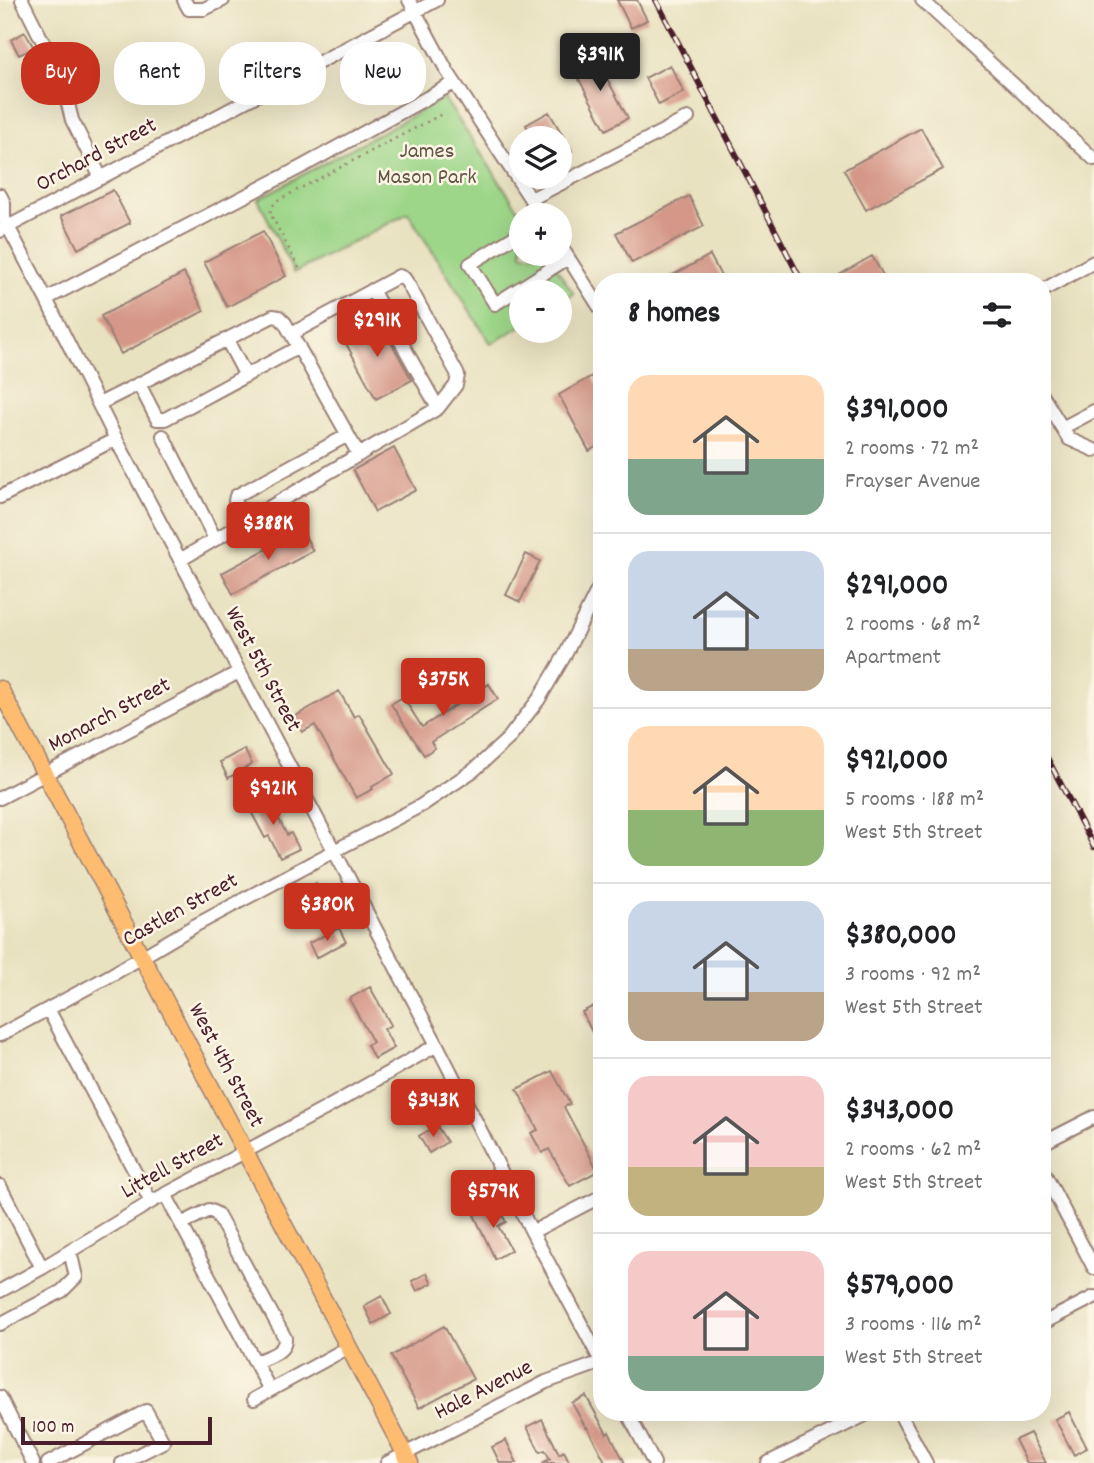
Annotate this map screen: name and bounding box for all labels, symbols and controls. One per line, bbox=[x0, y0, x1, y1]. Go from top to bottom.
pin: $391K bbox=[551, 34, 649, 93]
text: $391K bbox=[576, 39, 624, 72]
chip: Buy bbox=[21, 42, 100, 105]
chip: Rent bbox=[114, 42, 205, 105]
chip: Filters bbox=[219, 42, 326, 105]
chip: New bbox=[340, 42, 426, 105]
street label: Orchard Street bbox=[31, 110, 163, 202]
map controls bbox=[509, 126, 572, 343]
button: layers bbox=[509, 126, 572, 189]
park label: James Mason Park bbox=[377, 136, 477, 195]
button: + bbox=[509, 203, 572, 266]
button: − bbox=[509, 280, 572, 343]
text: 8 homes bbox=[628, 294, 720, 337]
icon: filters bbox=[978, 296, 1016, 334]
pin: $291K bbox=[328, 300, 426, 359]
text: $291K bbox=[353, 305, 401, 338]
text: $391,000 bbox=[845, 390, 949, 433]
icon: home bbox=[684, 403, 768, 487]
text: 2 rooms · 72 m² bbox=[845, 433, 979, 466]
text: Frayser Avenue bbox=[845, 466, 980, 499]
pin: $388K bbox=[219, 503, 317, 562]
text: $388K bbox=[243, 508, 293, 541]
text: $291,000 bbox=[845, 566, 948, 609]
icon: home bbox=[684, 579, 768, 663]
street label: West 5th Street bbox=[215, 602, 309, 738]
text: 2 rooms · 68 m² bbox=[845, 609, 981, 642]
text: Apartment bbox=[845, 642, 941, 675]
pin: $375K bbox=[394, 658, 492, 718]
text: $375K bbox=[417, 664, 469, 697]
street label: Monarch Street bbox=[43, 670, 177, 762]
text: $921,000 bbox=[845, 741, 948, 784]
icon: home bbox=[684, 754, 768, 838]
pin: $921K bbox=[224, 768, 322, 827]
text: $921K bbox=[249, 773, 297, 806]
text: 5 rooms · 188 m² bbox=[845, 784, 984, 817]
text: West 5th Street bbox=[845, 817, 983, 850]
street label: Castlen Street bbox=[117, 866, 245, 956]
pin: $380K bbox=[278, 884, 376, 943]
text: $380K bbox=[300, 889, 354, 922]
text: $380,000 bbox=[845, 916, 957, 959]
icon: home bbox=[684, 929, 768, 1013]
text: 3 rooms · 92 m² bbox=[845, 959, 981, 992]
text: West 5th Street bbox=[845, 992, 983, 1025]
street label: West 4th Street bbox=[178, 998, 272, 1134]
pin: $343K bbox=[384, 1080, 482, 1139]
text: $343K bbox=[407, 1085, 459, 1118]
text: $343,000 bbox=[845, 1091, 954, 1134]
icon: home bbox=[684, 1104, 768, 1188]
street label: Littell Street bbox=[116, 1125, 230, 1209]
text: 2 rooms · 62 m² bbox=[845, 1134, 981, 1167]
text: West 5th Street bbox=[845, 1167, 983, 1200]
pin: $579K bbox=[444, 1170, 542, 1230]
text: $579K bbox=[467, 1176, 519, 1209]
text: $579,000 bbox=[845, 1266, 954, 1309]
icon: home bbox=[684, 1279, 768, 1363]
text: 3 rooms · 116 m² bbox=[845, 1309, 982, 1342]
text: West 5th Street bbox=[845, 1342, 983, 1375]
street label: Hale Avenue bbox=[429, 1352, 539, 1430]
scale bar bbox=[21, 1414, 212, 1446]
text: 100 m bbox=[32, 1415, 74, 1442]

